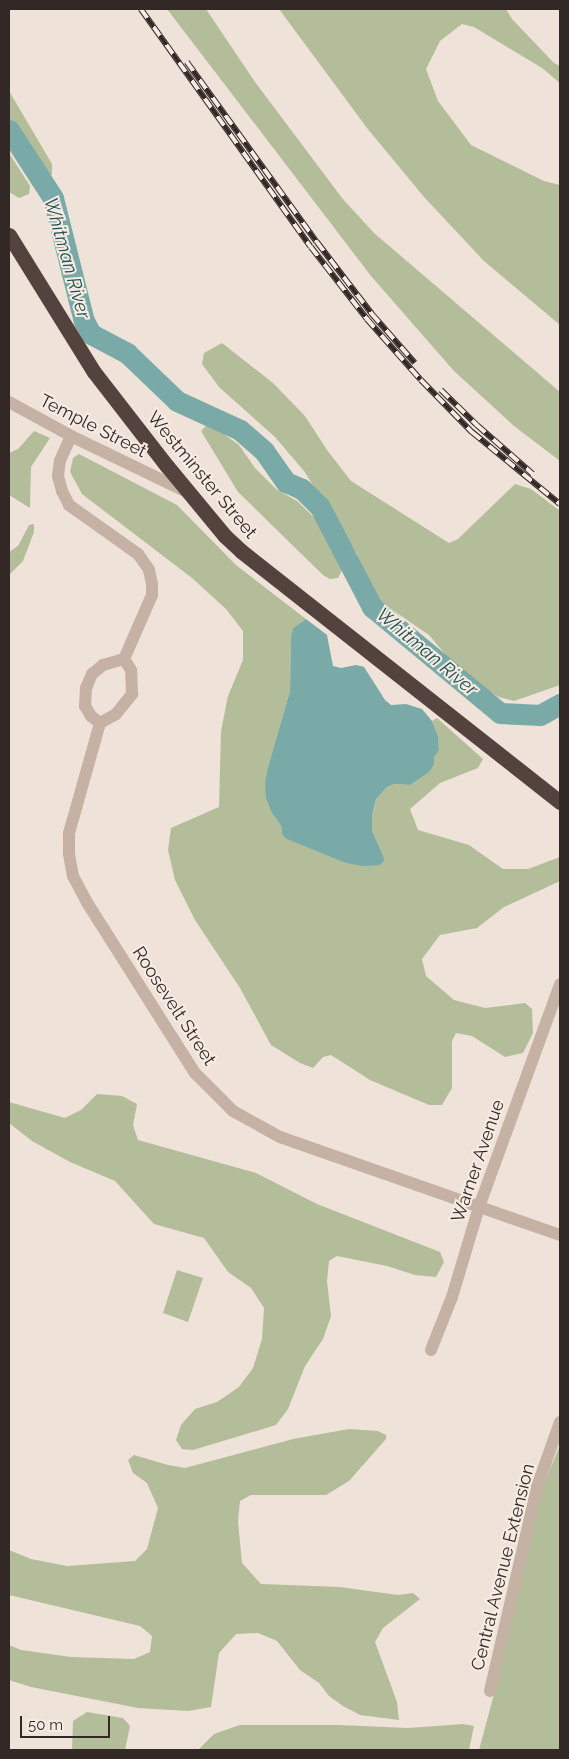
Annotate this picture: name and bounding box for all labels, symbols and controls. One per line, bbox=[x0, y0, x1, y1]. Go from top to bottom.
water label: Whitman River bbox=[39, 195, 95, 321]
street label: Temple Street bbox=[36, 390, 150, 462]
street label: Westminster Street bbox=[142, 407, 262, 543]
water label: Whitman River bbox=[372, 603, 482, 701]
street label: Roosevelt Street bbox=[128, 943, 220, 1069]
street label: Warner Avenue bbox=[447, 1096, 509, 1226]
street label: Central Avenue Extension bbox=[467, 1461, 539, 1673]
scale bar bbox=[22, 1706, 112, 1738]
text: 50 m bbox=[28, 1716, 63, 1734]

